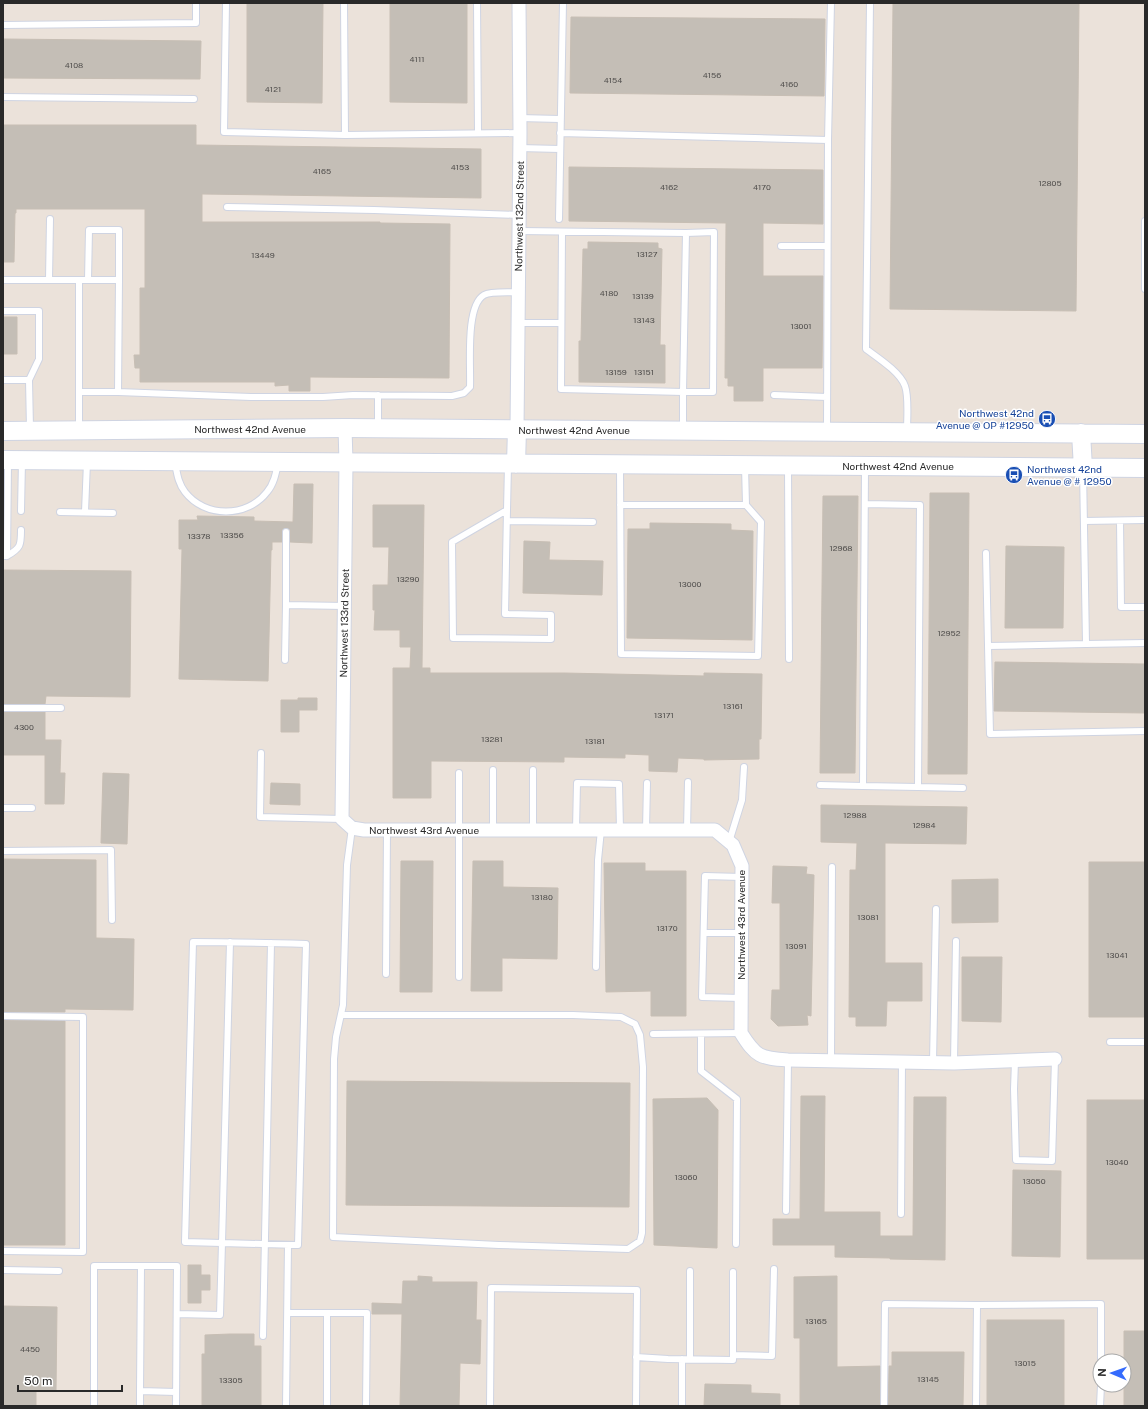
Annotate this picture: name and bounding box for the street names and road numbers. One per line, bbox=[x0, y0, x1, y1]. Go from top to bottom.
street label: Northwest 132nd Street bbox=[512, 160, 526, 271]
street label: Northwest 42nd Avenue bbox=[194, 423, 306, 435]
street label: Northwest 42nd Avenue bbox=[518, 424, 630, 436]
street label: Northwest 42nd Avenue bbox=[842, 460, 954, 472]
street label: Northwest 133rd Street bbox=[337, 568, 351, 678]
street label: Northwest 43rd Avenue bbox=[369, 824, 479, 836]
street label: Northwest 43rd Avenue bbox=[735, 870, 747, 980]

